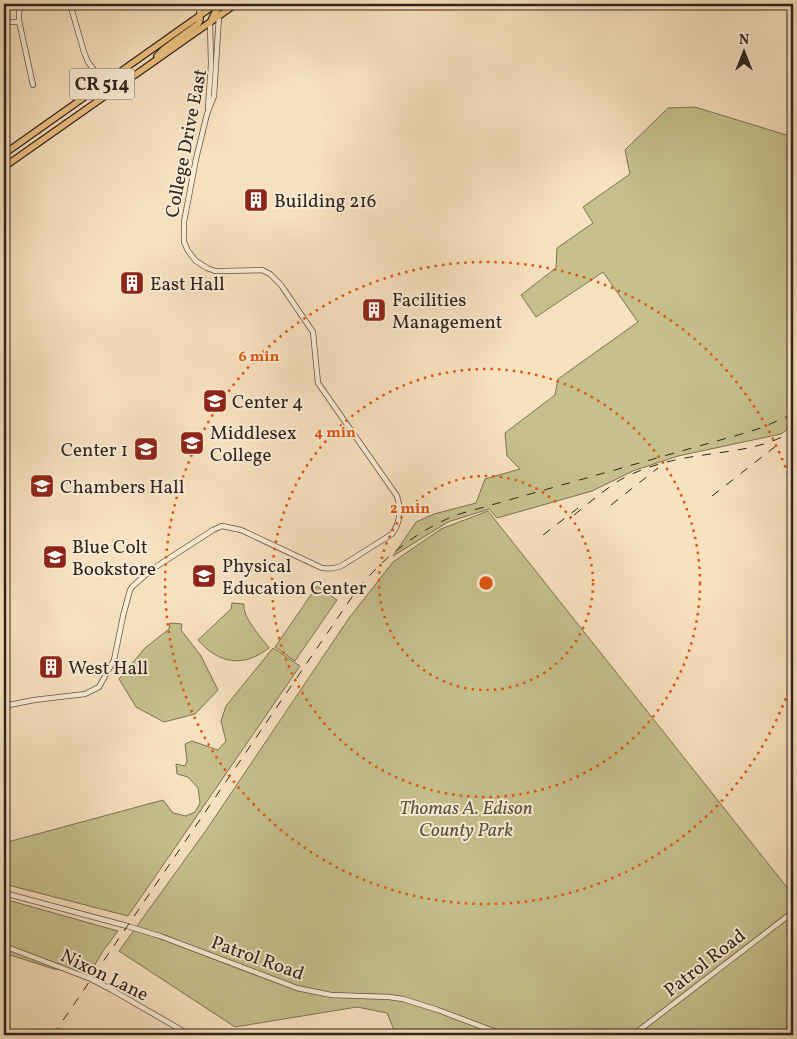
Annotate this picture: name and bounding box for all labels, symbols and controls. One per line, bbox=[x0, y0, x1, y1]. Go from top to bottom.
north arrow bbox=[720, 28, 770, 78]
text: N bbox=[739, 31, 749, 50]
street label: College Drive East bbox=[160, 66, 214, 220]
road number: CR 514 bbox=[70, 68, 134, 100]
building icon: Building 216 bbox=[243, 187, 269, 213]
place label: Building 216 bbox=[274, 189, 376, 215]
building icon: East Hall bbox=[119, 270, 145, 296]
place label: East Hall bbox=[150, 272, 225, 298]
place label: Facilities Management bbox=[392, 288, 503, 336]
building icon: Facilities Management bbox=[361, 297, 387, 323]
text: 6 min bbox=[239, 347, 280, 368]
school or university icon: Center 4 bbox=[202, 388, 228, 414]
place label: Center 4 bbox=[232, 390, 303, 416]
place label: Middlesex College bbox=[210, 421, 297, 469]
text: 4 min bbox=[314, 423, 356, 444]
school or university icon: Middlesex College bbox=[179, 430, 205, 456]
school or university icon: Center 1 bbox=[133, 436, 159, 462]
place label: Center 1 bbox=[61, 438, 128, 464]
school or university icon: Chambers Hall bbox=[29, 473, 55, 499]
place label: Chambers Hall bbox=[60, 475, 185, 501]
text: 2 min bbox=[390, 499, 430, 520]
place label: Blue Colt Bookstore bbox=[72, 535, 156, 583]
school or university icon: Blue Colt Bookstore bbox=[42, 544, 68, 570]
place label: Physical Education Center bbox=[222, 554, 366, 602]
school or university icon: Physical Education Center bbox=[191, 563, 217, 589]
centre of rings bbox=[477, 574, 495, 592]
building icon: West Hall bbox=[38, 654, 64, 680]
place label: West Hall bbox=[68, 656, 149, 682]
park label: Thomas A. Edison County Park bbox=[399, 796, 533, 844]
street label: Patrol Road bbox=[659, 923, 752, 1004]
street label: Patrol Road bbox=[207, 930, 307, 988]
street label: Nixon Lane bbox=[56, 943, 153, 1008]

